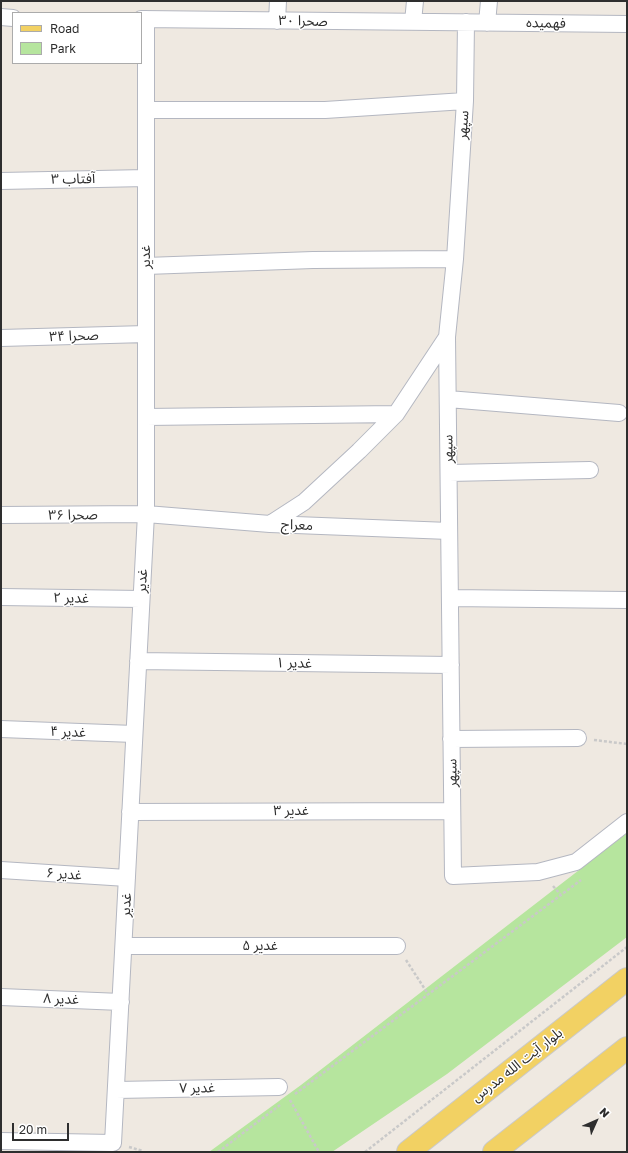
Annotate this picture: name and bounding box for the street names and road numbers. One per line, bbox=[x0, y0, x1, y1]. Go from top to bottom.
street label: صحرا ۳۰ bbox=[278, 12, 328, 30]
street label: فهمیده bbox=[526, 14, 566, 32]
street label: سپهر bbox=[454, 110, 472, 140]
street label: آفتاب ۳ bbox=[51, 170, 95, 188]
street label: غدیر bbox=[138, 245, 154, 269]
street label: صحرا ۳۴ bbox=[49, 327, 99, 345]
street label: سپهر bbox=[439, 434, 457, 464]
street label: صحرا ۳۶ bbox=[48, 506, 98, 524]
street label: معراج bbox=[281, 516, 313, 534]
street label: غدیر bbox=[133, 568, 151, 594]
street label: غدیر ۲ bbox=[53, 589, 89, 607]
street label: غدیر ۱ bbox=[276, 654, 312, 672]
street label: غدیر ۴ bbox=[50, 723, 86, 741]
street label: سپهر bbox=[443, 758, 461, 788]
street label: غدیر ۳ bbox=[273, 803, 309, 819]
street label: غدیر ۶ bbox=[46, 864, 82, 884]
street label: غدیر bbox=[117, 892, 135, 918]
street label: غدیر ۵ bbox=[242, 938, 278, 954]
street label: غدیر ۸ bbox=[43, 990, 79, 1008]
street label: بلوار آیت الله مدرس bbox=[468, 1024, 566, 1106]
street label: غدیر ۷ bbox=[179, 1079, 215, 1097]

